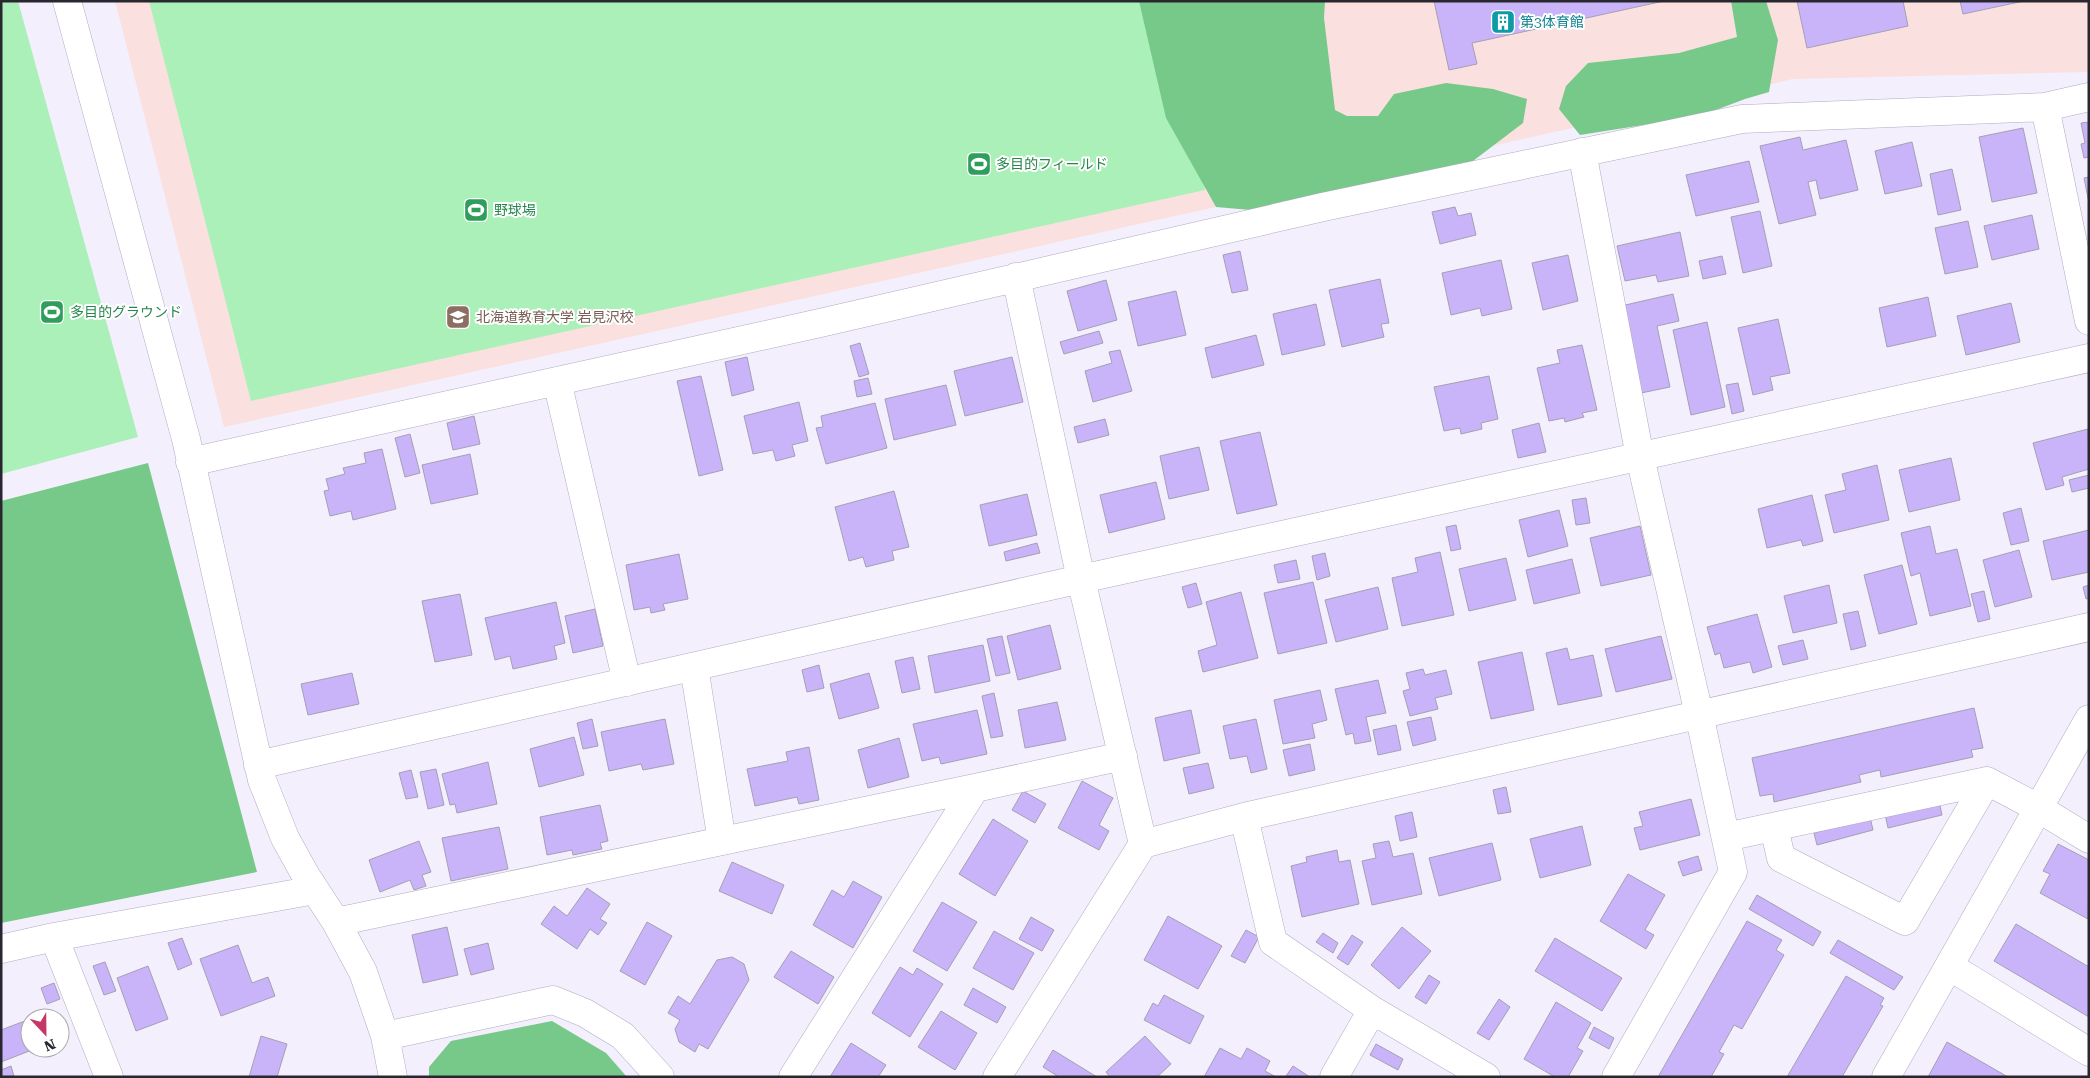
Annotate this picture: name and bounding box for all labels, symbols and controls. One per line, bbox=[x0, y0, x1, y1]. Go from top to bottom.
building icon: 第3体育館 bbox=[1490, 9, 1516, 35]
place label: 第3体育館 bbox=[1520, 14, 1584, 30]
sports icon: 多目的フィールド bbox=[966, 151, 992, 177]
place label: 多目的フィールド bbox=[996, 156, 1108, 172]
sports icon: 野球場 bbox=[463, 197, 489, 223]
place label: 野球場 bbox=[494, 202, 536, 218]
sports icon: 多目的グラウンド bbox=[39, 299, 65, 325]
place label: 多目的グラウンド bbox=[70, 304, 182, 320]
school or university icon: 北海道教育大学 岩見沢校 bbox=[445, 304, 471, 330]
place label: 北海道教育大学 岩見沢校 bbox=[476, 309, 634, 325]
north arrow bbox=[20, 1008, 70, 1058]
text: N bbox=[42, 1036, 58, 1055]

